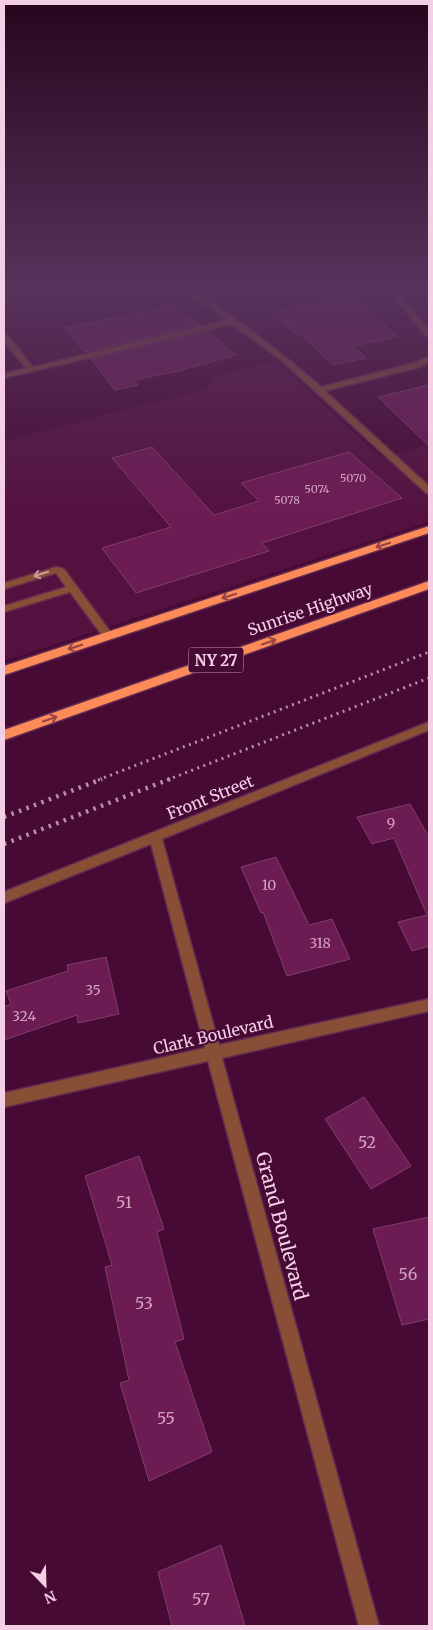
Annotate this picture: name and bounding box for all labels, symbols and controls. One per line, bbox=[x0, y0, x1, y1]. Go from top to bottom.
house number: 5070 bbox=[340, 471, 366, 485]
house number: 5074 bbox=[304, 482, 330, 496]
house number: 5078 bbox=[274, 493, 300, 507]
one-way arrow bbox=[376, 541, 391, 550]
one-way arrow bbox=[33, 570, 49, 580]
street label: Sunrise Highway bbox=[245, 578, 376, 640]
one-way arrow bbox=[222, 592, 237, 601]
one-way arrow bbox=[261, 637, 276, 646]
one-way arrow bbox=[67, 643, 83, 653]
road number: NY 27 bbox=[188, 648, 244, 672]
one-way arrow bbox=[41, 714, 57, 723]
street label: Front Street bbox=[164, 770, 257, 823]
house number: 9 bbox=[387, 814, 395, 832]
house number: 10 bbox=[262, 876, 276, 894]
house number: 318 bbox=[309, 934, 331, 952]
house number: 35 bbox=[85, 981, 101, 999]
house number: 324 bbox=[12, 1007, 36, 1025]
street label: Clark Boulevard bbox=[151, 1011, 275, 1059]
house number: 52 bbox=[358, 1132, 376, 1152]
street label: Grand Boulevard bbox=[251, 1149, 313, 1303]
house number: 51 bbox=[116, 1192, 132, 1212]
house number: 56 bbox=[399, 1264, 418, 1284]
house number: 53 bbox=[135, 1293, 153, 1313]
house number: 55 bbox=[157, 1408, 175, 1428]
north arrow bbox=[20, 1560, 70, 1610]
text: N bbox=[41, 1587, 59, 1607]
house number: 57 bbox=[192, 1589, 210, 1609]

